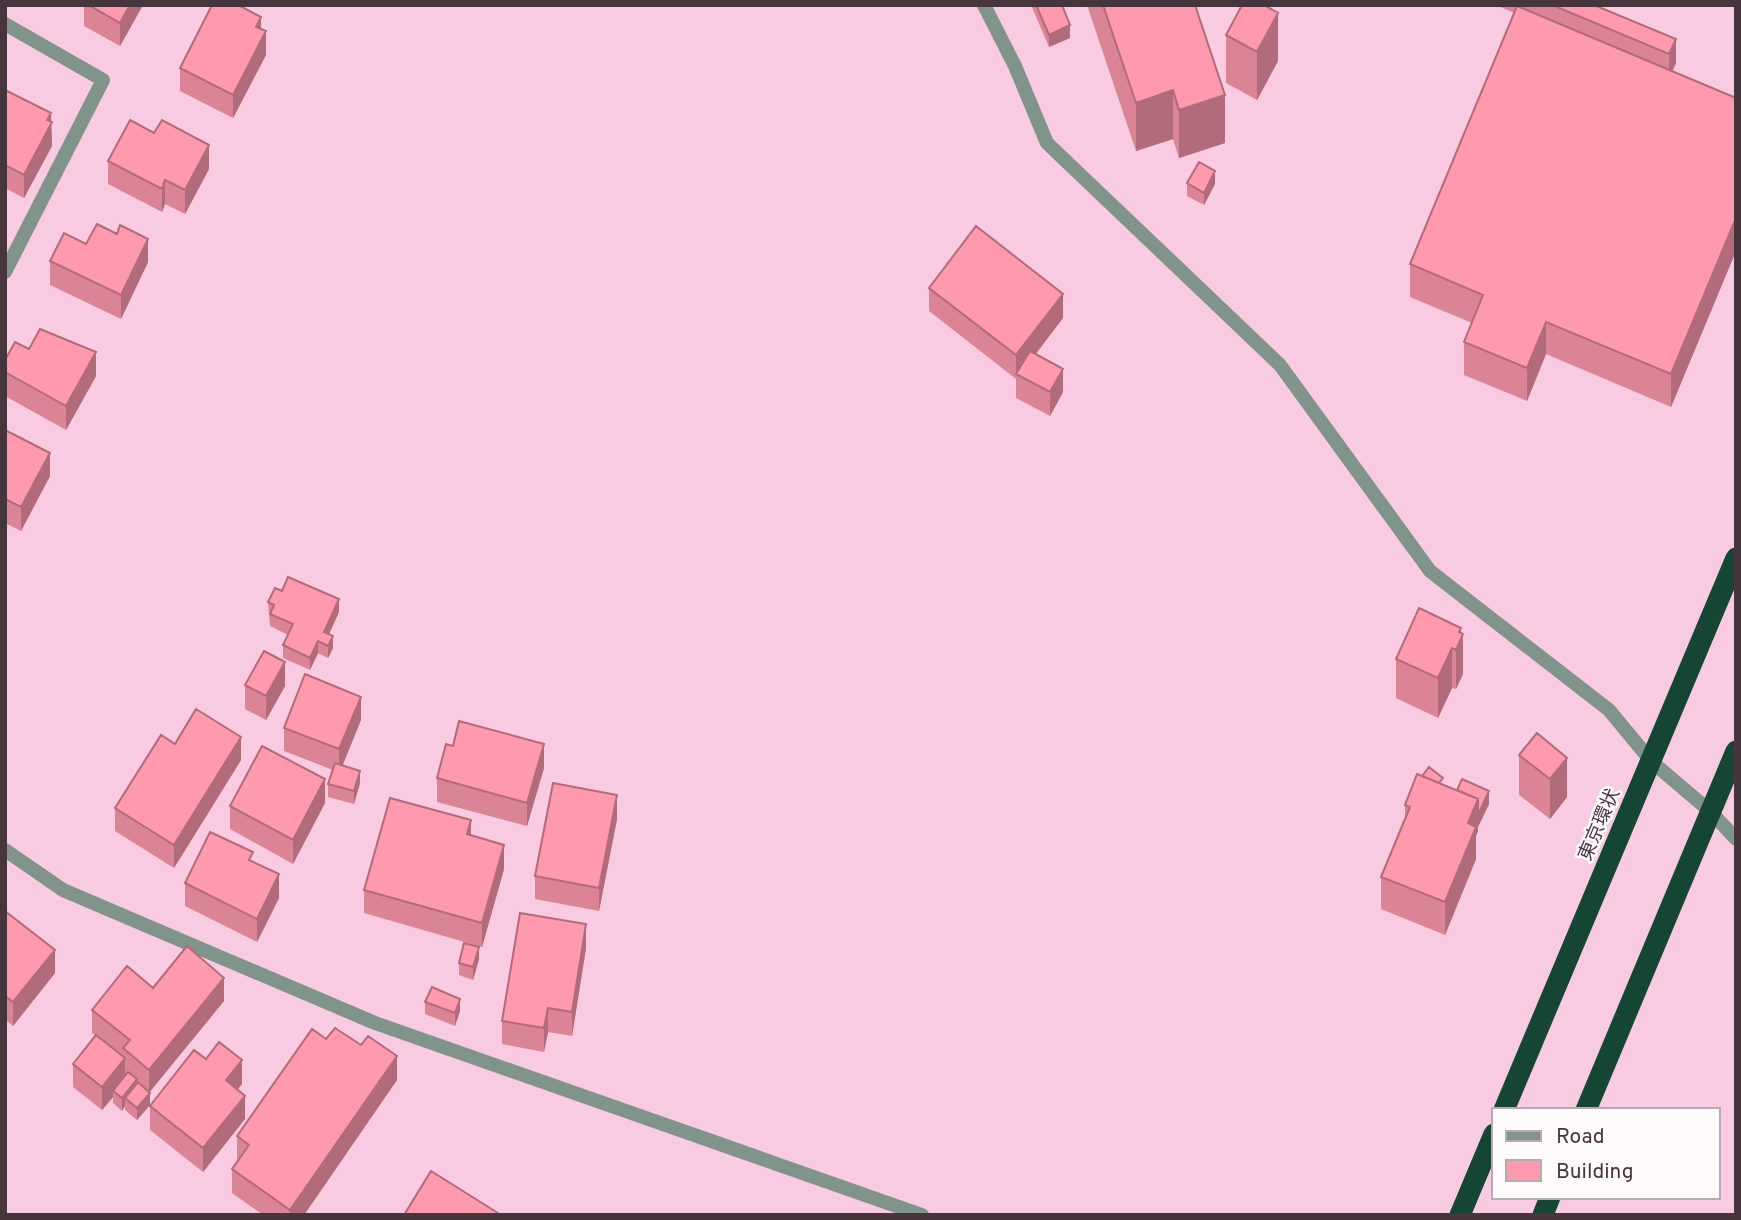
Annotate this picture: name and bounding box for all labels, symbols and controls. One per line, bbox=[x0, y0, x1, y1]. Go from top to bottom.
street label: 東京環状 bbox=[1574, 785, 1626, 865]
legend bbox=[1492, 1108, 1720, 1199]
text: Road bbox=[1556, 1124, 1605, 1151]
text: Building bbox=[1556, 1159, 1634, 1186]

